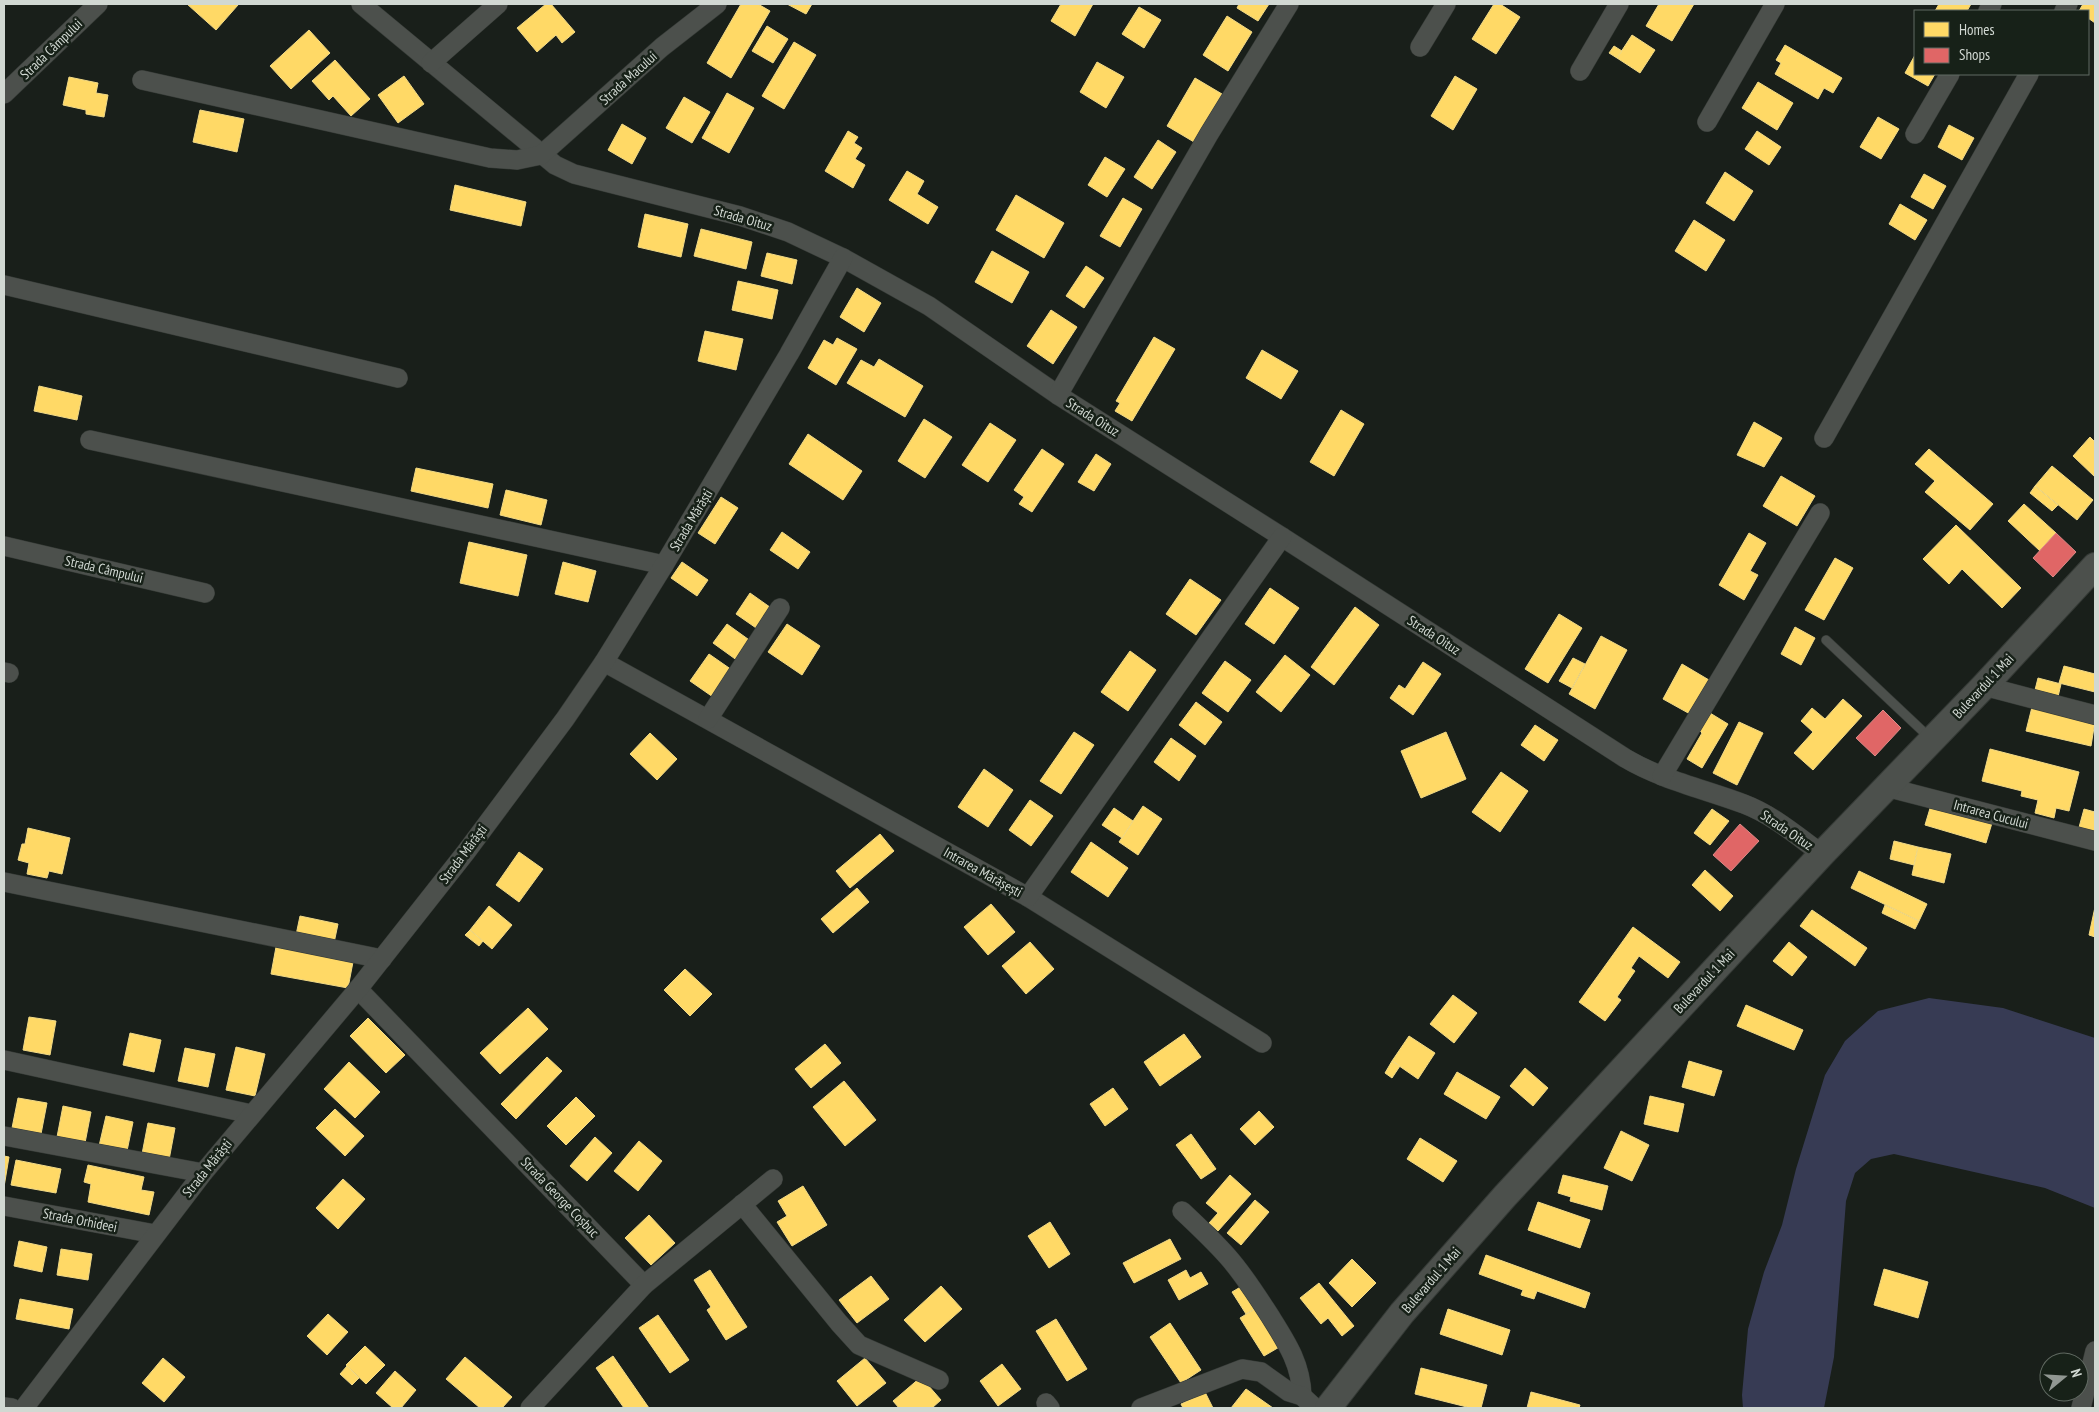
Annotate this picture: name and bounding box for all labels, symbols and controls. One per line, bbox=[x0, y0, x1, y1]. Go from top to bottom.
legend bbox=[1914, 10, 2089, 75]
street label: Strada Câmpului bbox=[16, 15, 86, 83]
text: Homes bbox=[1959, 20, 1995, 39]
text: Shops bbox=[1959, 45, 1990, 64]
street label: Strada Macului bbox=[595, 47, 661, 109]
street label: Strada Oituz bbox=[712, 201, 774, 235]
street label: Strada Oituz bbox=[1063, 394, 1123, 440]
street label: Strada Mărăști bbox=[665, 486, 717, 554]
street label: Strada Câmpului bbox=[63, 551, 145, 587]
street label: Strada Oituz bbox=[1404, 611, 1464, 659]
street label: Bulevardul 1 Mai bbox=[1949, 650, 2017, 722]
street label: Intrarea Cucului bbox=[1952, 795, 2030, 833]
street label: Strada Oituz bbox=[1757, 806, 1817, 854]
street label: Strada Mărăști bbox=[435, 821, 491, 887]
street label: Intrarea Mărășești bbox=[941, 843, 1025, 901]
street label: Bulevardul 1 Mai bbox=[1670, 945, 1738, 1017]
street label: Strada Mărăști bbox=[178, 1135, 236, 1201]
street label: Strada George Coșbuc bbox=[517, 1153, 603, 1241]
street label: Strada Orhideei bbox=[41, 1204, 119, 1236]
street label: Bulevardul 1 Mai bbox=[1397, 1243, 1465, 1317]
north arrow bbox=[2039, 1352, 2089, 1402]
text: N bbox=[2067, 1367, 2086, 1379]

